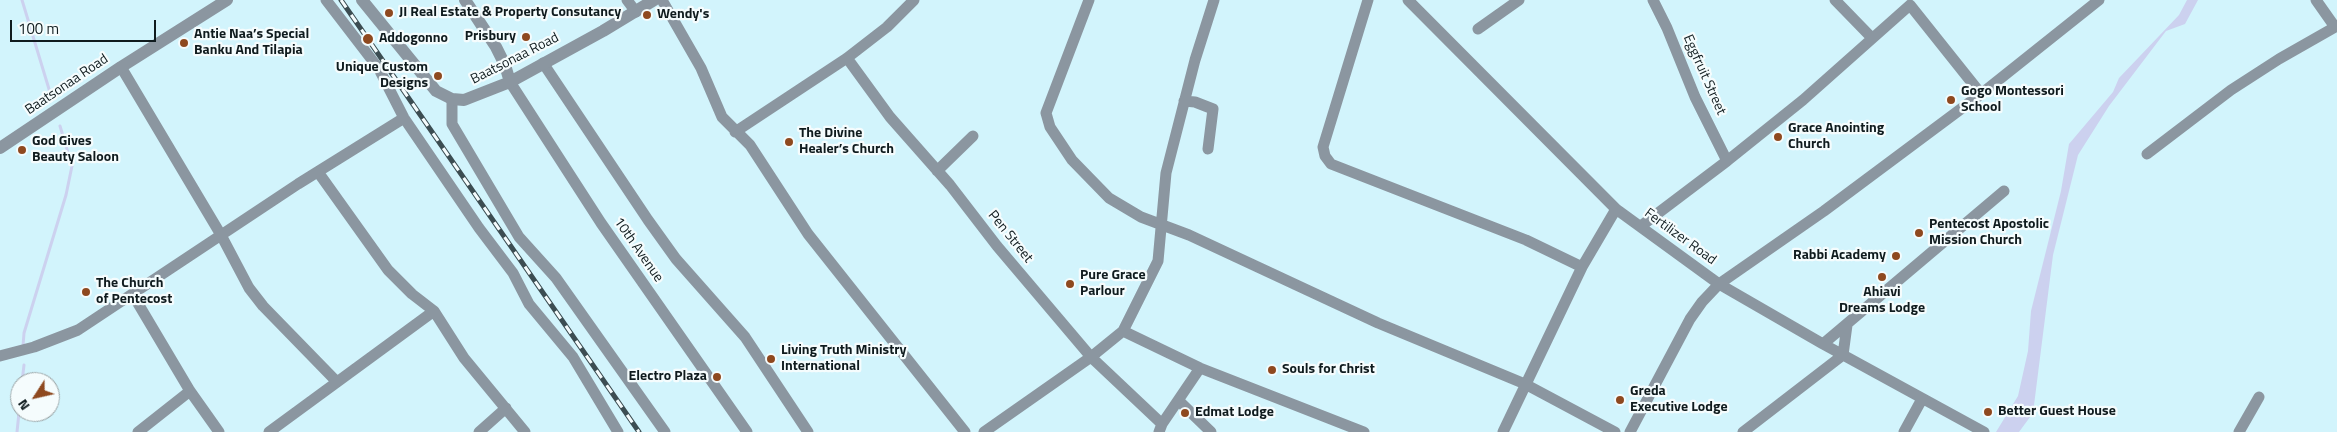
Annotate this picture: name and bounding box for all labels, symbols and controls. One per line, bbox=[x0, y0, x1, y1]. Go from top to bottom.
place label: JI Real Estate & Property Consutancy bbox=[399, 5, 621, 21]
marker: JI Real Estate & Property Consutancy bbox=[383, 7, 395, 19]
place label: Wendy's bbox=[657, 7, 709, 23]
marker: Wendy's bbox=[641, 9, 653, 21]
scale bar bbox=[12, 10, 159, 42]
text: 100 m bbox=[18, 17, 59, 40]
place label: Antie Naa’s Special Banku And Tilapia bbox=[194, 27, 309, 59]
place label: Prisbury bbox=[465, 29, 516, 45]
street label: Baatsonaa Road bbox=[468, 30, 562, 88]
place label: Addogonno bbox=[379, 31, 448, 47]
marker: Prisbury bbox=[520, 31, 532, 43]
marker: Addogonno bbox=[361, 32, 375, 46]
street label: Eggfruit Street bbox=[1679, 32, 1729, 118]
marker: Antie Naa’s Special Banku And Tilapia bbox=[178, 37, 190, 49]
street label: Baatsonaa Road bbox=[22, 51, 112, 119]
place label: Unique Custom Designs bbox=[336, 60, 428, 92]
marker: Unique Custom Designs bbox=[432, 70, 444, 82]
place label: Gogo Montessori School bbox=[1961, 84, 2064, 116]
marker: Gogo Montessori School bbox=[1945, 94, 1957, 106]
place label: Grace Anointing Church bbox=[1788, 121, 1884, 154]
place label: The Divine Healer’s Church bbox=[799, 126, 894, 158]
marker: Grace Anointing Church bbox=[1772, 131, 1784, 143]
place label: God Gives Beauty Saloon bbox=[32, 134, 119, 166]
marker: The Divine Healer’s Church bbox=[783, 136, 795, 148]
marker: God Gives Beauty Saloon bbox=[16, 144, 28, 156]
street label: Fertilizer Road bbox=[1641, 205, 1719, 269]
street label: Pen Street bbox=[984, 208, 1036, 266]
street label: 10th Avenue bbox=[610, 214, 666, 286]
place label: Pentecost Apostolic Mission Church bbox=[1929, 217, 2049, 250]
marker: Pentecost Apostolic Mission Church bbox=[1913, 227, 1925, 239]
place label: Rabbi Academy bbox=[1793, 248, 1886, 264]
marker: Rabbi Academy bbox=[1890, 250, 1902, 262]
place label: Pure Grace Parlour bbox=[1080, 268, 1146, 300]
marker: Ahiavi Dreams Lodge bbox=[1876, 271, 1888, 283]
place label: The Church of Pentecost bbox=[96, 276, 172, 308]
marker: Pure Grace Parlour bbox=[1064, 278, 1076, 290]
place label: Ahiavi Dreams Lodge bbox=[1839, 285, 1925, 318]
marker: The Church of Pentecost bbox=[80, 286, 92, 298]
place label: Living Truth Ministry International bbox=[781, 343, 906, 376]
marker: Living Truth Ministry International bbox=[765, 353, 777, 365]
place label: Souls for Christ bbox=[1282, 362, 1375, 378]
marker: Souls for Christ bbox=[1266, 364, 1278, 376]
place label: Electro Plaza bbox=[629, 369, 707, 385]
marker: Electro Plaza bbox=[711, 371, 723, 383]
north arrow bbox=[10, 372, 60, 422]
place label: Greda Executive Lodge bbox=[1630, 384, 1728, 417]
marker: Greda Executive Lodge bbox=[1614, 394, 1626, 406]
text: N bbox=[12, 395, 35, 415]
place label: Better Guest House bbox=[1998, 404, 2116, 420]
place label: Edmat Lodge bbox=[1195, 405, 1274, 421]
marker: Better Guest House bbox=[1982, 406, 1994, 418]
marker: Edmat Lodge bbox=[1179, 407, 1191, 419]

